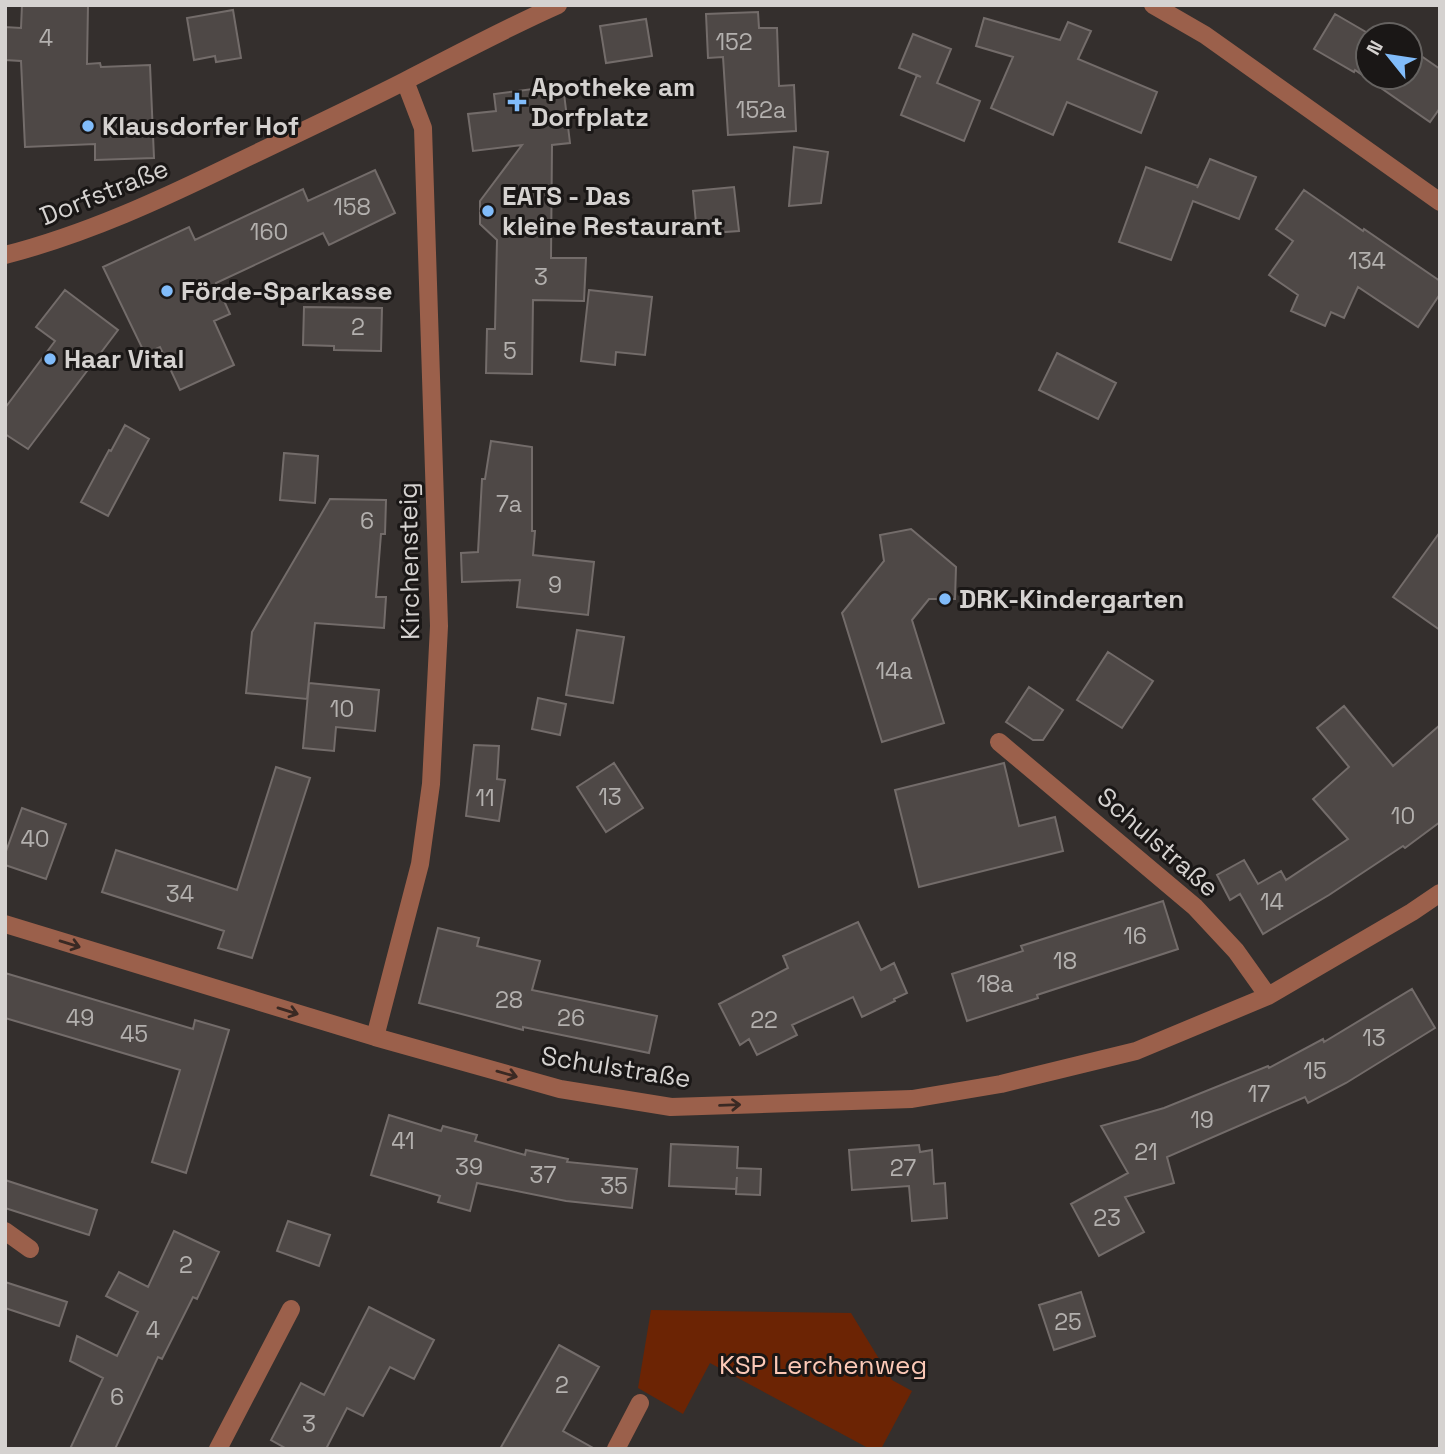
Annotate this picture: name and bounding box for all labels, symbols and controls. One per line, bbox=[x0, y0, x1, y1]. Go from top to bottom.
north arrow bbox=[1354, 21, 1424, 91]
house number: 4 bbox=[39, 23, 53, 53]
house number: 152 bbox=[715, 27, 753, 57]
text: N bbox=[1361, 36, 1389, 60]
place label: Apotheke am Dorfplatz bbox=[531, 70, 695, 134]
marker: Apotheke am Dorfplatz bbox=[509, 94, 525, 110]
house number: 152a bbox=[736, 95, 786, 125]
place label: Klausdorfer Hof bbox=[102, 109, 299, 143]
marker: Klausdorfer Hof bbox=[80, 118, 96, 134]
street label: Dorfstraße bbox=[35, 151, 173, 233]
place label: EATS - Das kleine Restaurant bbox=[502, 179, 723, 243]
house number: 158 bbox=[333, 192, 371, 222]
marker: EATS - Das kleine Restaurant bbox=[480, 203, 496, 219]
house number: 160 bbox=[250, 217, 288, 247]
house number: 134 bbox=[1348, 246, 1386, 276]
house number: 3 bbox=[534, 262, 548, 292]
place label: Förde-Sparkasse bbox=[181, 274, 393, 308]
marker: Förde-Sparkasse bbox=[159, 283, 175, 299]
house number: 2 bbox=[351, 312, 365, 342]
house number: 5 bbox=[503, 336, 517, 366]
place label: Haar Vital bbox=[64, 342, 184, 376]
marker: Haar Vital bbox=[42, 351, 58, 367]
street label: Kirchensteig bbox=[391, 482, 427, 640]
house number: 7a bbox=[496, 489, 522, 519]
house number: 6 bbox=[360, 506, 374, 536]
house number: 9 bbox=[548, 570, 562, 600]
place label: DRK-Kindergarten bbox=[959, 582, 1184, 616]
marker: DRK-Kindergarten bbox=[937, 591, 953, 607]
house number: 14a bbox=[875, 656, 913, 686]
house number: 10 bbox=[330, 694, 354, 724]
street label: Schulstraße bbox=[1090, 780, 1226, 904]
house number: 13 bbox=[598, 782, 622, 812]
house number: 11 bbox=[475, 783, 495, 813]
house number: 10 bbox=[1391, 801, 1415, 831]
house number: 40 bbox=[20, 824, 50, 854]
house number: 34 bbox=[166, 879, 194, 909]
house number: 14 bbox=[1260, 887, 1284, 917]
house number: 16 bbox=[1123, 921, 1147, 951]
one-way arrow bbox=[59, 939, 81, 952]
house number: 18 bbox=[1053, 946, 1077, 976]
house number: 18a bbox=[976, 969, 1014, 999]
house number: 28 bbox=[495, 985, 523, 1015]
house number: 49 bbox=[66, 1003, 94, 1033]
house number: 26 bbox=[557, 1003, 585, 1033]
house number: 22 bbox=[750, 1005, 778, 1035]
one-way arrow bbox=[277, 1006, 299, 1019]
house number: 45 bbox=[120, 1019, 148, 1049]
house number: 13 bbox=[1362, 1023, 1386, 1053]
street label: Schulstraße bbox=[539, 1038, 693, 1096]
house number: 15 bbox=[1303, 1056, 1327, 1086]
one-way arrow bbox=[495, 1068, 517, 1081]
house number: 17 bbox=[1248, 1079, 1270, 1109]
one-way arrow bbox=[719, 1098, 742, 1111]
house number: 19 bbox=[1190, 1105, 1214, 1135]
house number: 41 bbox=[391, 1126, 415, 1156]
house number: 21 bbox=[1134, 1137, 1158, 1167]
house number: 39 bbox=[455, 1152, 483, 1182]
house number: 27 bbox=[890, 1153, 916, 1183]
house number: 37 bbox=[530, 1160, 556, 1190]
house number: 35 bbox=[600, 1171, 628, 1201]
house number: 23 bbox=[1093, 1203, 1121, 1233]
house number: 2 bbox=[179, 1250, 193, 1280]
house number: 25 bbox=[1054, 1307, 1082, 1337]
house number: 4 bbox=[146, 1315, 160, 1345]
park label: KSP Lerchenweg bbox=[719, 1348, 927, 1382]
house number: 2 bbox=[555, 1370, 569, 1400]
house number: 6 bbox=[110, 1382, 124, 1412]
house number: 3 bbox=[302, 1409, 316, 1439]

